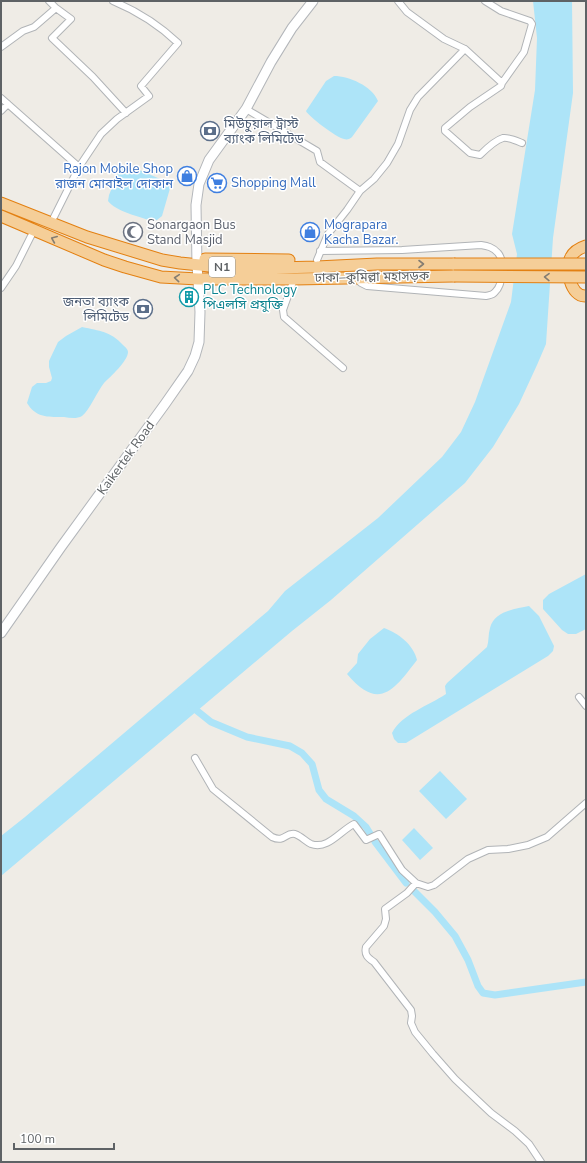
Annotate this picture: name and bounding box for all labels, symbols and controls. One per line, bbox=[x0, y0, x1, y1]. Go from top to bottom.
place label: মিউচুয়াল ট্রাস্ট ব্যাংক লিমিটেড bbox=[223, 115, 304, 148]
bank icon: মিউচুয়াল ট্রাস্ট ব্যাংক লিমিটেড bbox=[199, 120, 221, 142]
place label: Rajon Mobile Shop রাজন মোবাইল দোকান bbox=[54, 160, 173, 193]
shop icon: Rajon Mobile Shop রাজন মোবাইল দোকান bbox=[176, 165, 198, 187]
supermarket icon: Shopping Mall bbox=[206, 172, 228, 194]
place label: Shopping Mall bbox=[231, 174, 316, 192]
place label: Sonargaon Bus Stand Masjid bbox=[147, 216, 236, 249]
place label: Mograpara Kacha Bazar. bbox=[324, 216, 399, 249]
mosque icon: Sonargaon Bus Stand Masjid bbox=[122, 221, 144, 243]
shop icon: Mograpara Kacha Bazar. bbox=[299, 221, 321, 243]
one-way arrow bbox=[50, 235, 57, 243]
road number: N1 bbox=[209, 257, 235, 277]
one-way arrow bbox=[418, 260, 424, 268]
street label: ঢাকা–কুমিল্লা মহাসড়ক bbox=[314, 267, 430, 287]
one-way arrow bbox=[544, 273, 550, 281]
one-way arrow bbox=[174, 274, 180, 283]
place label: PLC Technology পিএলসি প্রযুক্তি bbox=[202, 281, 297, 314]
building icon: PLC Technology পিএলসি প্রযুক্তি bbox=[178, 286, 200, 308]
place label: জনতা ব্যাংক লিমিটেড bbox=[62, 293, 130, 326]
bank icon: জনতা ব্যাংক লিমিটেড bbox=[132, 298, 154, 320]
street label: Kaikertek Road bbox=[93, 417, 159, 499]
scale bar bbox=[14, 1125, 114, 1151]
text: 100 m bbox=[20, 1131, 55, 1147]

